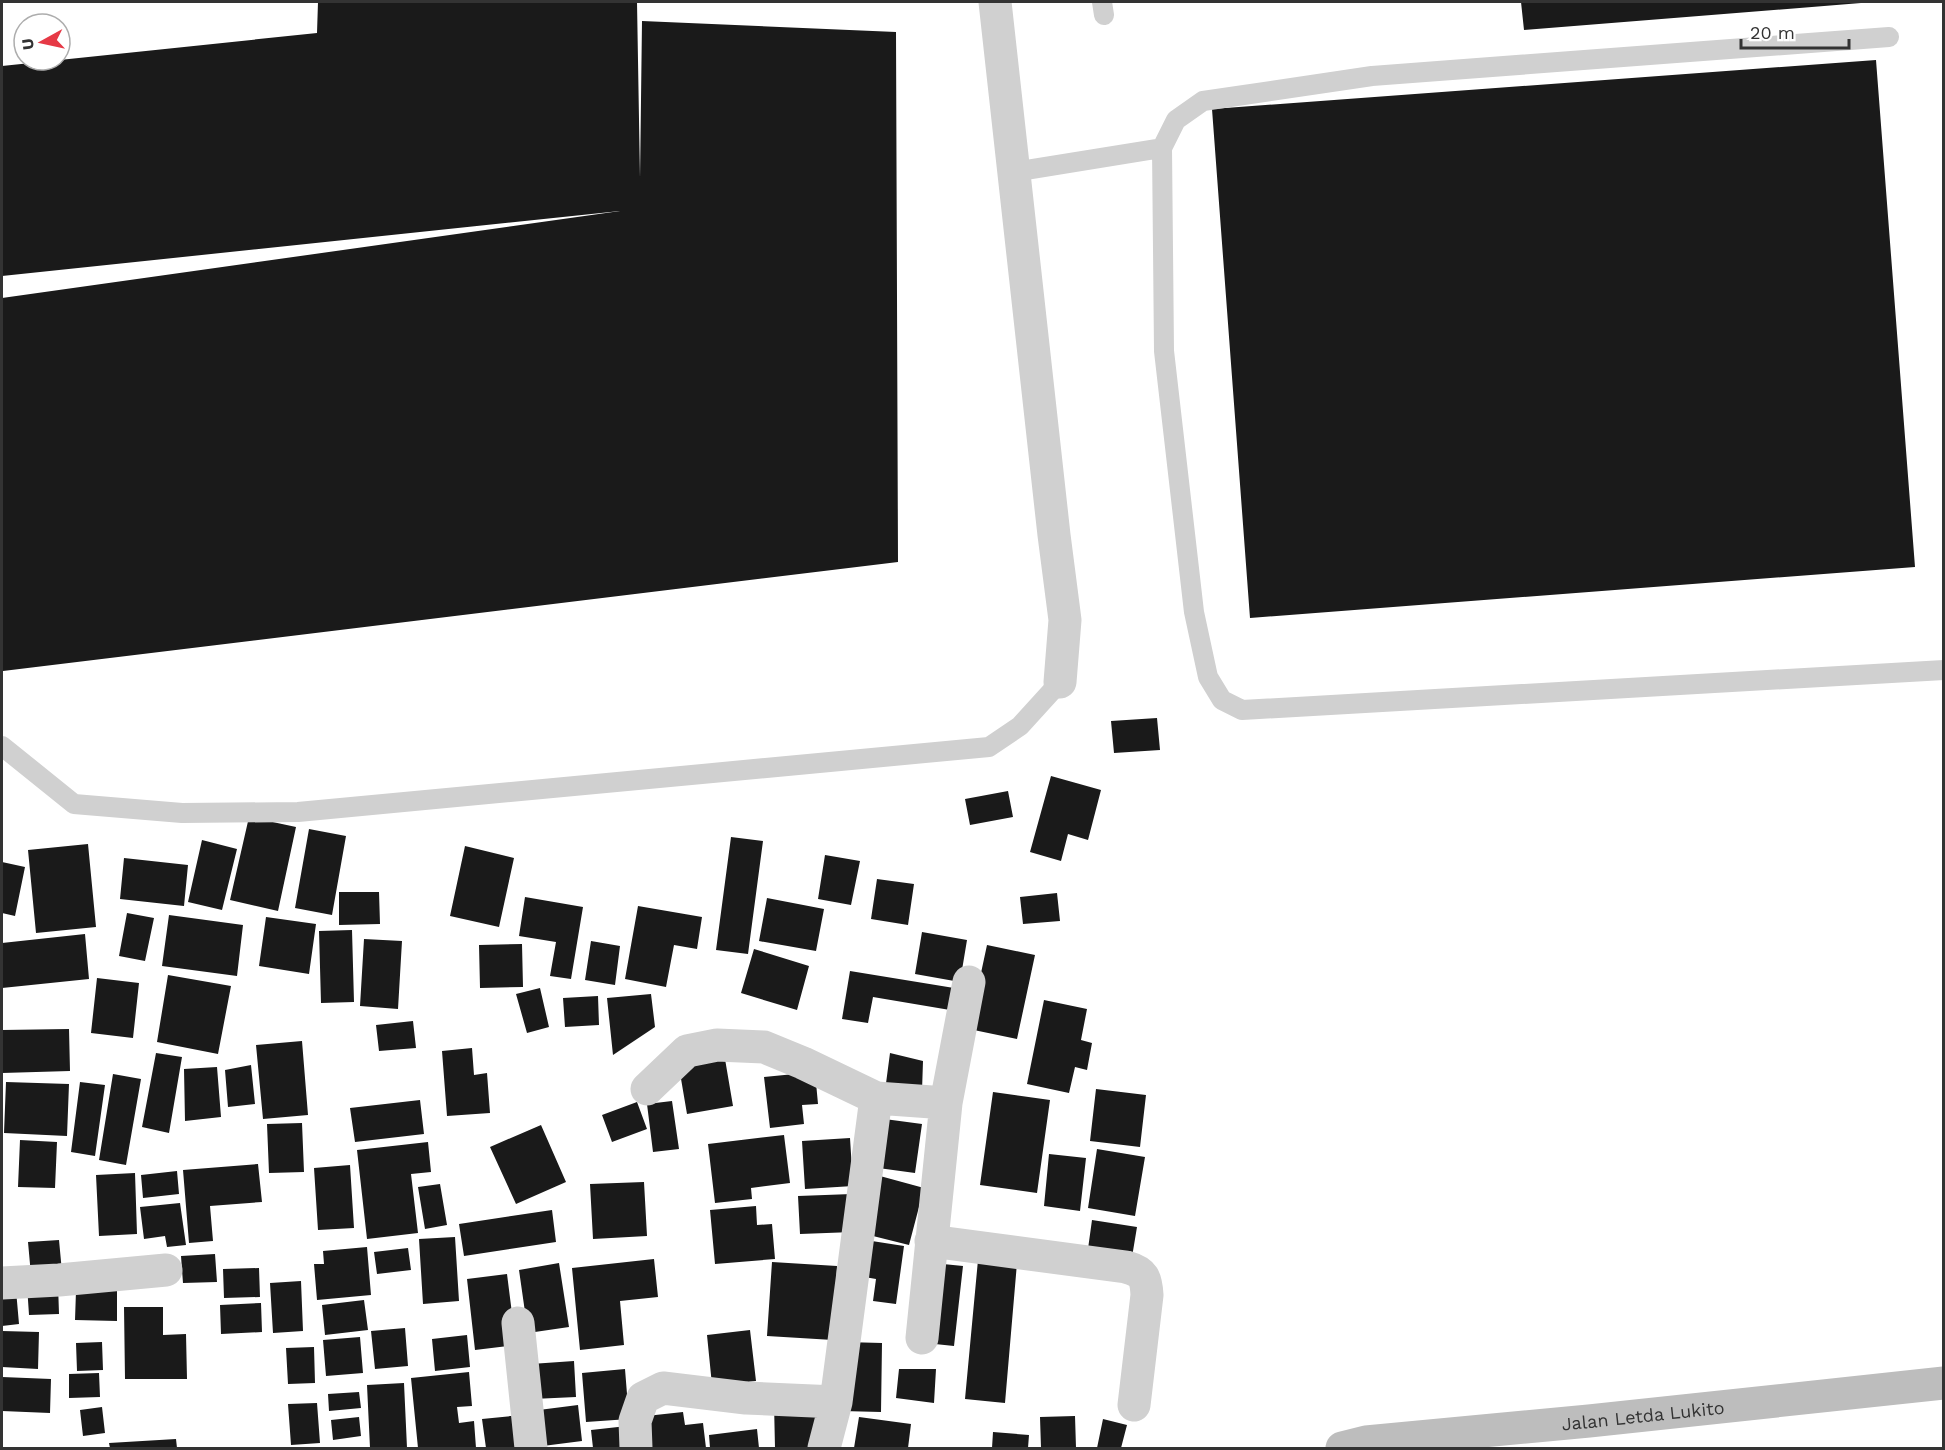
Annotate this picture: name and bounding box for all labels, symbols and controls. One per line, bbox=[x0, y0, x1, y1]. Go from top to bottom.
north arrow bbox=[12, 12, 72, 72]
scale bar bbox=[1741, 12, 1849, 50]
text: 20 m bbox=[1750, 22, 1795, 43]
text: U bbox=[17, 37, 38, 51]
street label: Jalan Letda Lukito bbox=[1561, 1396, 1725, 1434]

